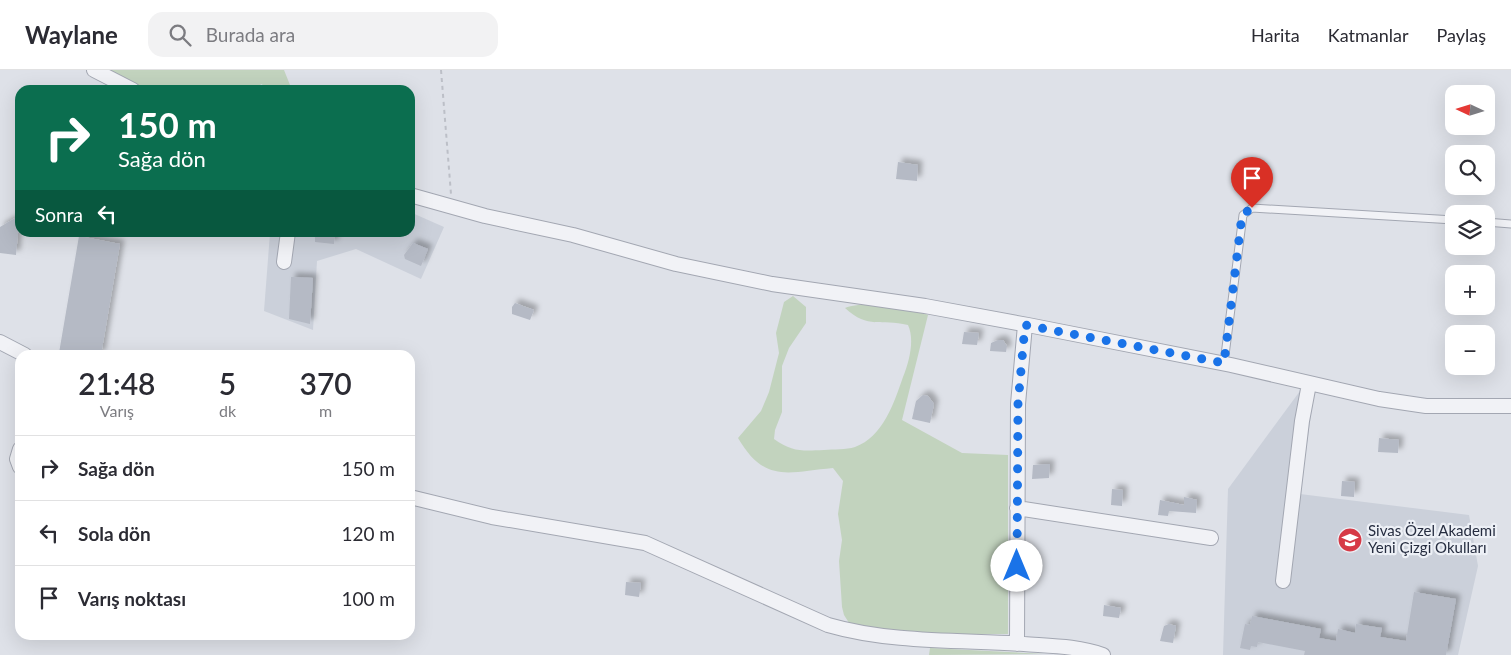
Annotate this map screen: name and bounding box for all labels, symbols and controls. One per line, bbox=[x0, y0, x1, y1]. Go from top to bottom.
search box bbox=[148, 12, 498, 57]
text: Waylane bbox=[25, 20, 118, 49]
icon: search bbox=[166, 21, 194, 49]
text: Burada ara bbox=[206, 23, 295, 46]
text: Harita bbox=[1251, 24, 1300, 46]
text: Katmanlar bbox=[1328, 24, 1408, 46]
text: Paylaş bbox=[1436, 24, 1486, 46]
north arrow bbox=[1445, 85, 1495, 135]
map controls bbox=[1445, 85, 1495, 375]
text: 150 m bbox=[118, 103, 217, 145]
icon: right bbox=[35, 105, 100, 170]
text: Sağa dön bbox=[118, 145, 206, 172]
button: search bbox=[1445, 145, 1495, 195]
pin bbox=[1231, 157, 1273, 208]
icon: arrive bbox=[1238, 164, 1266, 192]
icon: left bbox=[93, 200, 121, 228]
text: Sonra bbox=[35, 203, 83, 226]
button: layers bbox=[1445, 205, 1495, 255]
button: + bbox=[1445, 265, 1495, 315]
button: − bbox=[1445, 325, 1495, 375]
text: 21:48 bbox=[78, 365, 156, 401]
text: 5 bbox=[219, 365, 236, 401]
text: 370 bbox=[299, 365, 352, 401]
text: Varış bbox=[100, 401, 134, 420]
text: dk bbox=[219, 401, 236, 420]
text: m bbox=[319, 401, 332, 420]
icon: right bbox=[35, 454, 63, 482]
text: Sağa dön bbox=[78, 457, 155, 480]
text: 150 m bbox=[341, 457, 395, 480]
icon: left bbox=[35, 519, 63, 547]
place label: Sivas Özel Akademi Yeni Çizgi Okulları bbox=[1368, 521, 1496, 556]
text: Sola dön bbox=[78, 522, 151, 545]
text: 120 m bbox=[341, 522, 395, 545]
school or university icon: Sivas Özel Akademi Yeni Çizgi Okulları bbox=[1337, 527, 1363, 553]
position arrow bbox=[990, 539, 1042, 591]
icon: arrive bbox=[35, 584, 63, 612]
text: Varış noktası bbox=[78, 587, 186, 610]
text: 100 m bbox=[341, 587, 395, 610]

